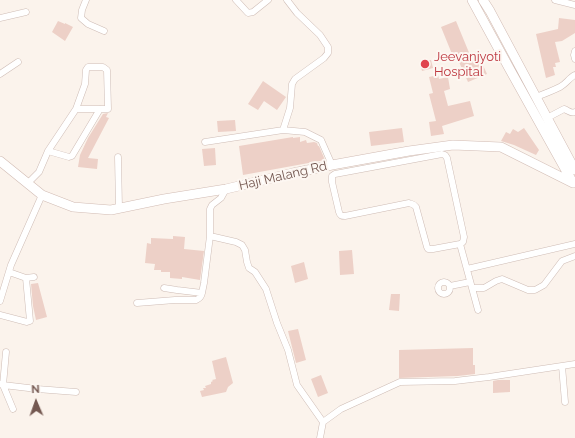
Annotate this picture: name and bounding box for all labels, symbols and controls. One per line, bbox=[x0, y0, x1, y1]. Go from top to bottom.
place label: Jeevanjyoti Hospital bbox=[434, 49, 501, 80]
marker: Jeevanjyoti Hospital bbox=[419, 58, 431, 70]
street label: Haji Malang Rd bbox=[237, 158, 329, 194]
north arrow bbox=[16, 382, 56, 422]
text: N bbox=[31, 383, 40, 396]

